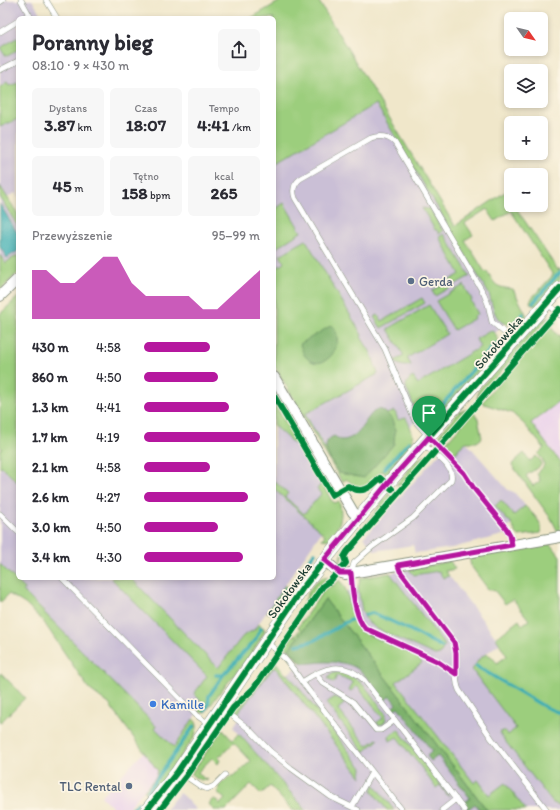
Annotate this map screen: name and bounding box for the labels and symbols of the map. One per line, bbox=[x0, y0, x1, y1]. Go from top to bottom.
north arrow bbox=[504, 12, 548, 56]
place label: Gerda bbox=[419, 274, 453, 289]
marker: Gerda bbox=[406, 276, 416, 286]
street label: Sokołowska bbox=[471, 312, 526, 372]
pin bbox=[412, 396, 446, 437]
street label: Sokołowska bbox=[264, 559, 315, 621]
place label: Kamille bbox=[161, 697, 204, 712]
marker: Kamille bbox=[148, 699, 158, 709]
place label: TLC Rental bbox=[60, 779, 121, 794]
marker: TLC Rental bbox=[124, 781, 134, 791]

